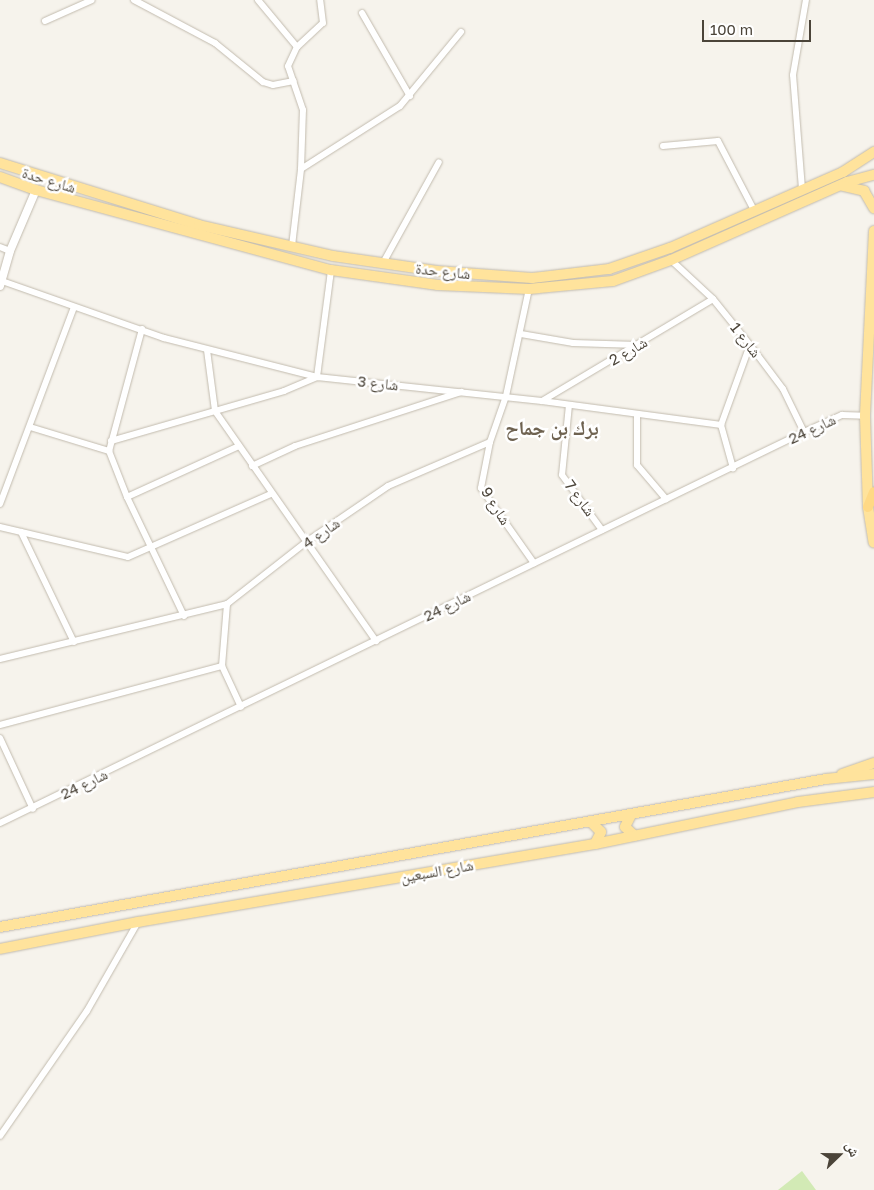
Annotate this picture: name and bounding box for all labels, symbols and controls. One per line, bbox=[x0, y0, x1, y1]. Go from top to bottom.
scale bar bbox=[704, 10, 813, 42]
text: 100 m bbox=[710, 20, 753, 38]
street label: شارع حدة bbox=[20, 163, 78, 197]
street label: شارع حدة bbox=[415, 259, 471, 283]
street label: شارع 1 bbox=[727, 319, 765, 361]
street label: شارع 2 bbox=[606, 333, 650, 369]
street label: شارع 3 bbox=[357, 372, 399, 394]
street label: شارع 24 bbox=[785, 410, 839, 448]
district label: برك بن جماح bbox=[505, 415, 599, 439]
street label: شارع 7 bbox=[561, 476, 599, 520]
street label: شارع 9 bbox=[477, 484, 515, 528]
street label: شارع 4 bbox=[299, 514, 343, 552]
street label: شارع 24 bbox=[421, 587, 473, 625]
street label: شارع 24 bbox=[58, 765, 110, 803]
street label: شارع السبعين bbox=[399, 856, 475, 886]
north arrow bbox=[814, 1130, 864, 1180]
text: ش bbox=[843, 1139, 864, 1159]

